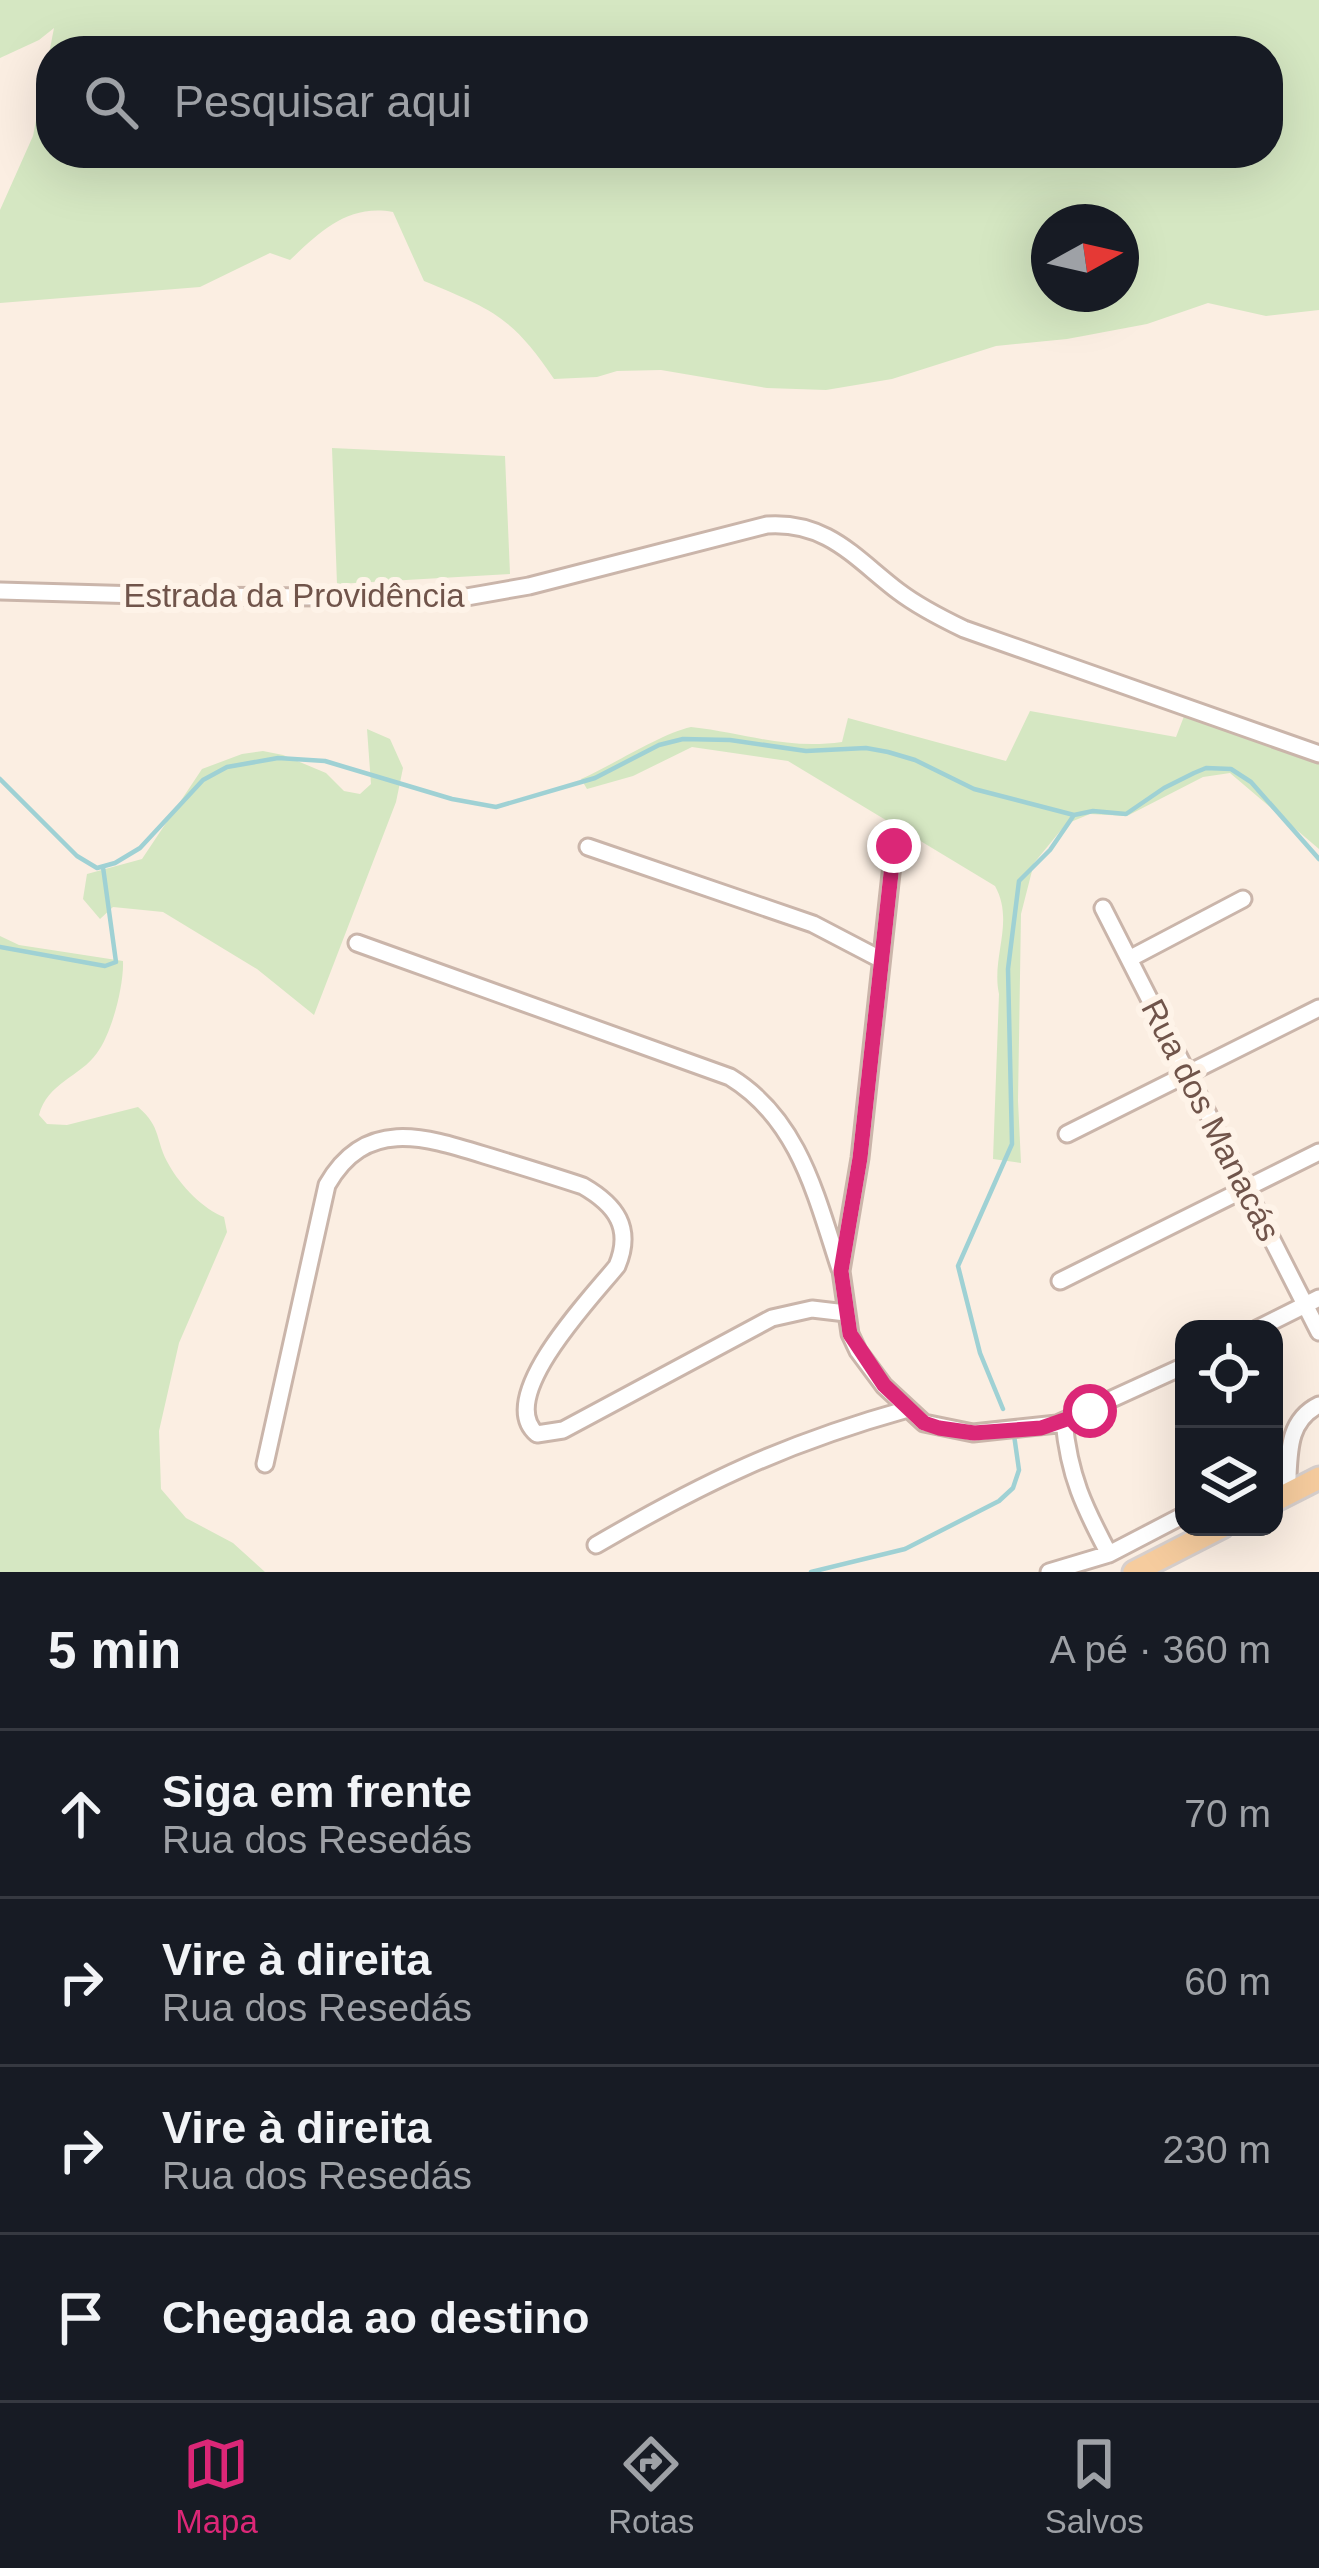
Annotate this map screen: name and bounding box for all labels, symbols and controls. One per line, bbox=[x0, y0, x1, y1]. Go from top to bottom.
search box bbox=[36, 36, 1283, 168]
icon: search bbox=[78, 69, 144, 135]
text: Pesquisar aqui bbox=[174, 76, 472, 127]
north arrow bbox=[1031, 204, 1139, 312]
street label: Estrada da Providência bbox=[123, 577, 465, 614]
route end bbox=[867, 819, 921, 873]
street label: Rua dos Manacás bbox=[1134, 993, 1288, 1247]
map controls bbox=[1175, 1320, 1283, 1536]
button: locate bbox=[1175, 1320, 1283, 1428]
route start bbox=[1063, 1384, 1117, 1438]
button: layers bbox=[1175, 1428, 1283, 1536]
text: 5 min bbox=[48, 1622, 181, 1679]
text: A pé · 360 m bbox=[1050, 1628, 1271, 1671]
text: Siga em frente bbox=[162, 1766, 472, 1817]
icon: ahead bbox=[48, 1781, 114, 1847]
text: 70 m bbox=[1184, 1792, 1271, 1835]
text: Rua dos Resedás bbox=[162, 1818, 472, 1861]
text: Vire à direita bbox=[162, 1934, 431, 1985]
icon: right bbox=[48, 1949, 114, 2015]
text: 60 m bbox=[1184, 1960, 1271, 2003]
text: Rua dos Resedás bbox=[162, 1986, 472, 2029]
text: Vire à direita bbox=[162, 2102, 431, 2153]
icon: right bbox=[48, 2117, 114, 2183]
text: 230 m bbox=[1163, 2128, 1271, 2171]
text: Rua dos Resedás bbox=[162, 2154, 472, 2197]
icon: arrive bbox=[48, 2285, 114, 2351]
text: Chegada ao destino bbox=[162, 2292, 590, 2343]
tab: Mapa bbox=[175, 2431, 258, 2541]
tab: Rotas bbox=[608, 2431, 694, 2541]
tab: Salvos bbox=[1045, 2431, 1144, 2541]

